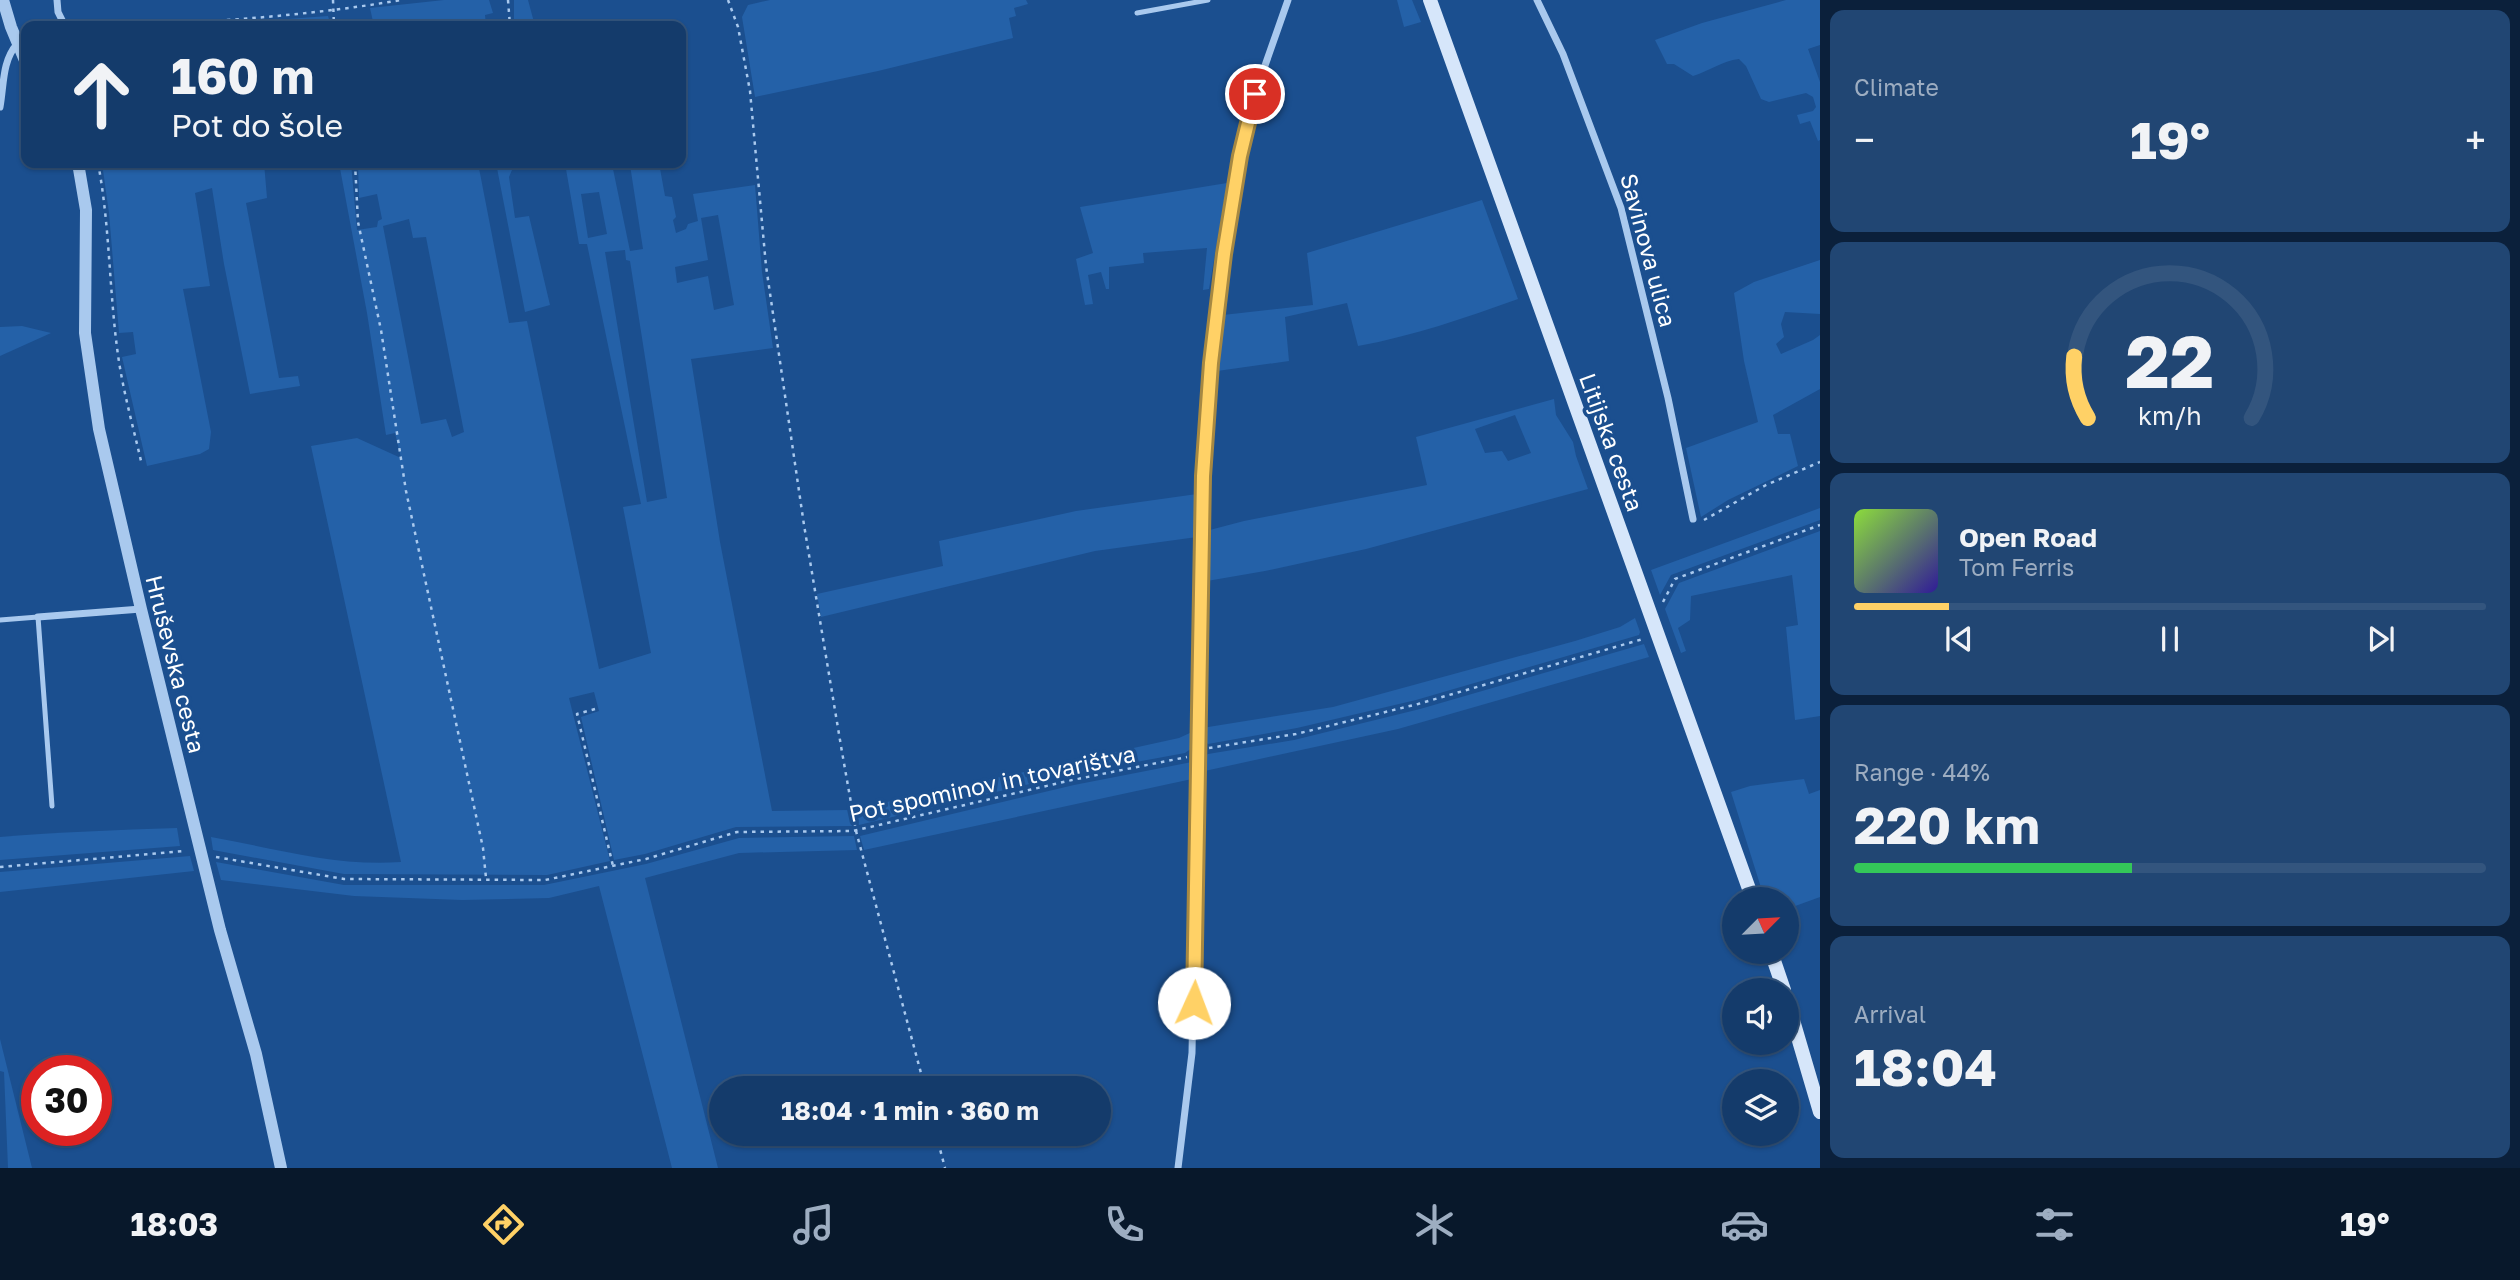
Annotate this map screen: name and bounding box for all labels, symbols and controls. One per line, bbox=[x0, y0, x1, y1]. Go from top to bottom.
text: 160 m bbox=[171, 46, 314, 105]
icon: ahead bbox=[56, 49, 147, 140]
pin bbox=[1225, 64, 1285, 124]
text: Climate bbox=[1854, 73, 1939, 101]
icon: arrive bbox=[1236, 75, 1274, 113]
text: Pot do šole bbox=[171, 106, 343, 144]
text: 19° bbox=[2130, 108, 2210, 170]
text: − bbox=[1854, 117, 1875, 162]
text: + bbox=[2465, 117, 2486, 162]
street label: Savinova ulica bbox=[1615, 170, 1683, 330]
text: 22 bbox=[2126, 318, 2214, 405]
street label: Litijska cesta bbox=[1574, 369, 1650, 515]
text: km/h bbox=[2138, 400, 2202, 431]
text: Open Road bbox=[1959, 522, 2097, 553]
text: Tom Ferris bbox=[1959, 553, 2074, 581]
street label: Hruševska cesta bbox=[140, 572, 212, 756]
icon: previous bbox=[1940, 620, 1978, 658]
icon: pause bbox=[2151, 620, 2189, 658]
icon: next bbox=[2362, 620, 2400, 658]
street label: Pot spominov in tovarištva bbox=[846, 739, 1138, 827]
text: Range · 44% bbox=[1854, 758, 1990, 786]
text: 220 km bbox=[1854, 793, 2040, 855]
north arrow bbox=[1722, 887, 1799, 964]
map controls bbox=[1722, 887, 1799, 1146]
position arrow bbox=[1157, 966, 1231, 1040]
button: sound bbox=[1722, 978, 1799, 1055]
text: Arrival bbox=[1854, 1000, 1926, 1028]
text: 18:04 bbox=[1854, 1035, 1997, 1097]
speed limit sign: 30 bbox=[21, 1055, 112, 1146]
button: layers bbox=[1722, 1069, 1799, 1146]
text: 18:04 · 1 min · 360 m bbox=[781, 1095, 1039, 1126]
icon: directions bbox=[479, 1200, 528, 1249]
icon: music bbox=[789, 1200, 838, 1249]
icon: phone bbox=[1100, 1200, 1149, 1249]
icon: climate bbox=[1410, 1200, 1459, 1249]
icon: car bbox=[1720, 1200, 1769, 1249]
icon: filters bbox=[2030, 1200, 2079, 1249]
text: 18:03 bbox=[131, 1205, 218, 1243]
text: 19° bbox=[2340, 1205, 2389, 1243]

